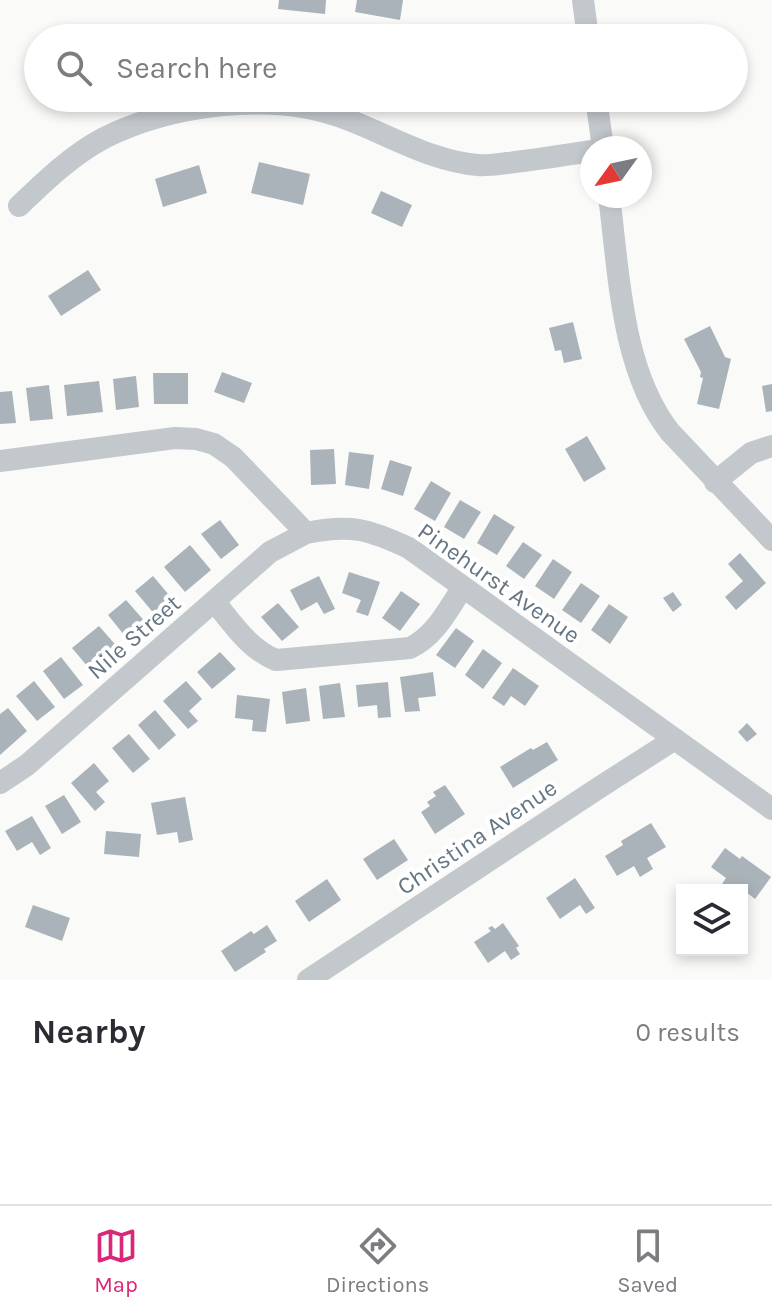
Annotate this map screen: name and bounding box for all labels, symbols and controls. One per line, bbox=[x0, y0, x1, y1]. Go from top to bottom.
search box bbox=[24, 24, 748, 112]
icon: search bbox=[52, 46, 96, 90]
text: Search here bbox=[116, 50, 277, 86]
north arrow bbox=[580, 136, 652, 208]
street label: Pinehurst Avenue bbox=[413, 517, 585, 649]
street label: Nile Street bbox=[82, 589, 186, 685]
street label: Christina Avenue bbox=[392, 773, 562, 901]
map controls bbox=[676, 884, 748, 956]
button: layers bbox=[676, 884, 748, 956]
text: Nearby bbox=[32, 1012, 146, 1052]
text: 0 results bbox=[636, 1017, 740, 1048]
tab: Map bbox=[94, 1224, 138, 1298]
tab: Directions bbox=[326, 1224, 429, 1298]
tab: Saved bbox=[617, 1224, 678, 1298]

